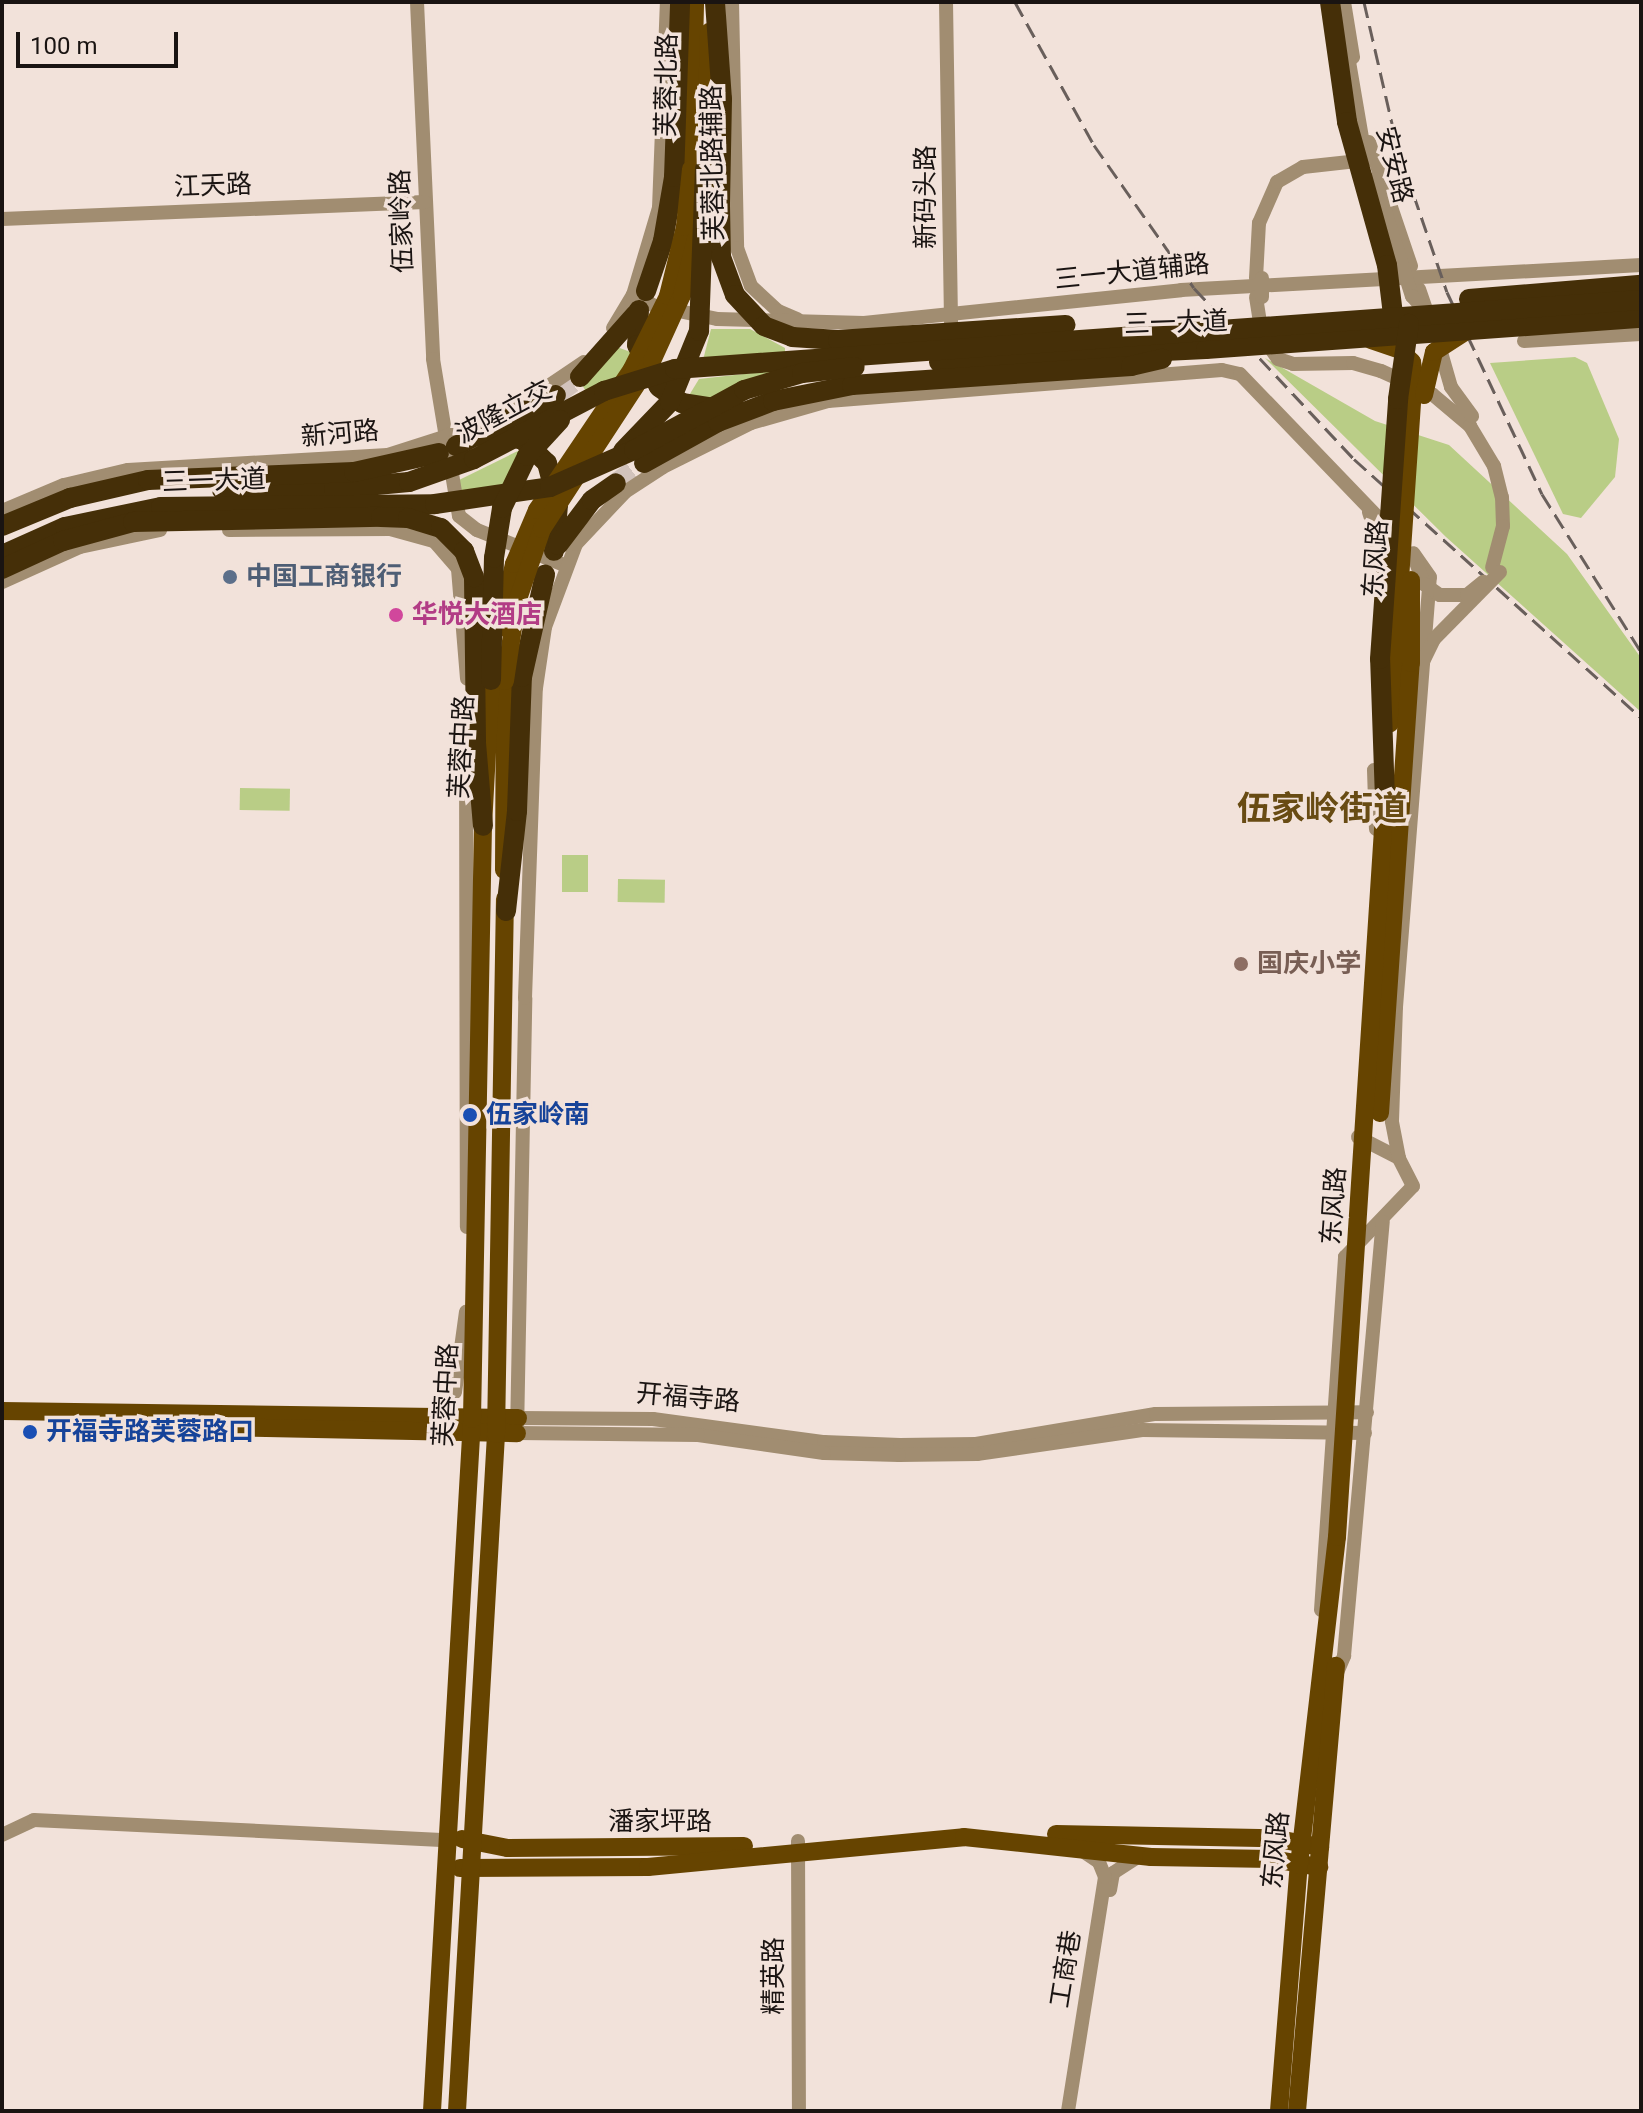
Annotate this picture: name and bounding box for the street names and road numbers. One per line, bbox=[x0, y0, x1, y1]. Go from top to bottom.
street label: 芙蓉北路 bbox=[650, 33, 684, 137]
street label: 芙蓉北路辅路 bbox=[696, 85, 730, 241]
street label: 安安路 bbox=[1369, 123, 1419, 207]
street label: 新码头路 bbox=[910, 145, 942, 249]
street label: 伍家岭路 bbox=[385, 168, 419, 274]
street label: 江天路 bbox=[173, 169, 253, 203]
street label: 三一大道辅路 bbox=[1053, 248, 1211, 296]
street label: 三一大道 bbox=[1123, 306, 1229, 340]
street label: 波隆立交 bbox=[451, 374, 557, 450]
street label: 新河路 bbox=[300, 415, 380, 453]
street label: 三一大道 bbox=[161, 464, 267, 498]
street label: 东风路 bbox=[1358, 519, 1394, 599]
street label: 芙蓉中路 bbox=[444, 694, 480, 800]
street label: 东风路 bbox=[1316, 1166, 1352, 1246]
street label: 芙蓉中路 bbox=[428, 1342, 464, 1448]
street label: 开福寺路 bbox=[635, 1378, 741, 1418]
street label: 潘家坪路 bbox=[608, 1806, 712, 1838]
street label: 东风路 bbox=[1256, 1810, 1296, 1890]
street label: 工商巷 bbox=[1044, 1928, 1088, 2010]
street label: 精英路 bbox=[758, 1937, 790, 2015]

